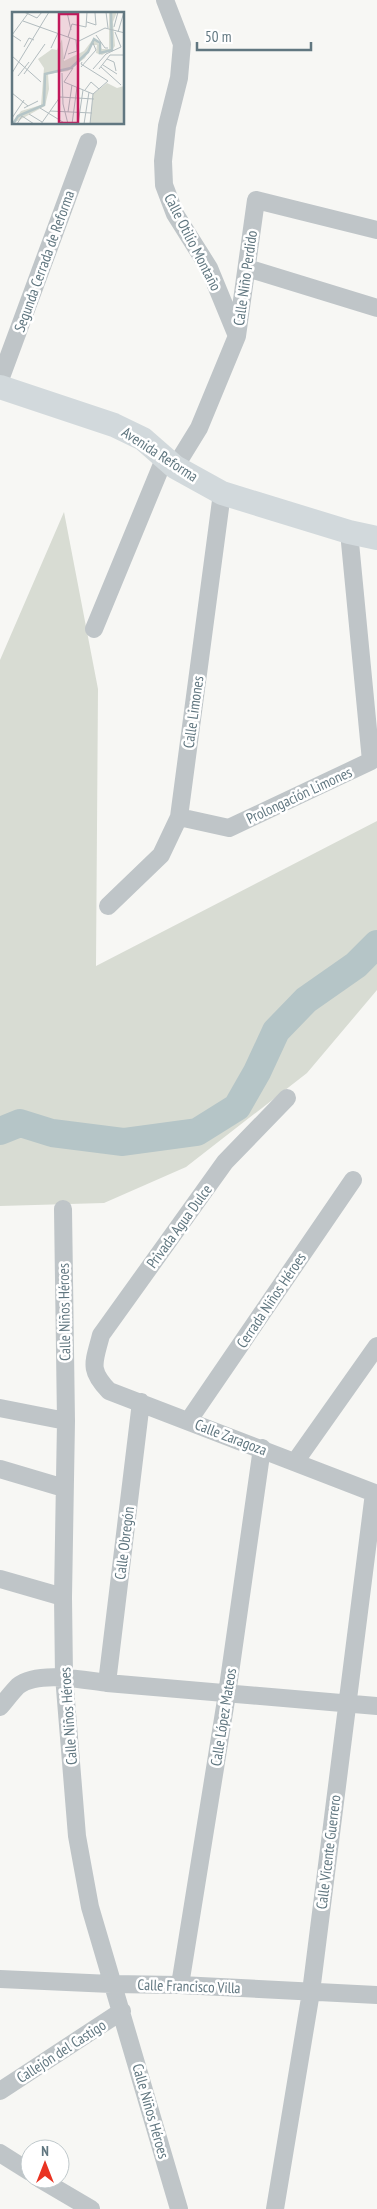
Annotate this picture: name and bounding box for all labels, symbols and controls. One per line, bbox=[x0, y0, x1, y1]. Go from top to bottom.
inset map bbox=[12, 12, 125, 125]
scale bar bbox=[197, 20, 311, 52]
text: 50 m bbox=[205, 27, 231, 46]
street label: Segunda Cerrada de Reforma bbox=[10, 188, 78, 334]
street label: Calle Otilio Montaño bbox=[160, 190, 226, 294]
street label: Calle Niño Perdido bbox=[229, 229, 261, 327]
street label: Avenida Reforma bbox=[118, 422, 202, 486]
street label: Calle Limones bbox=[179, 675, 207, 749]
street label: Prolongación Limones bbox=[243, 762, 355, 828]
street label: Privada Agua Dulce bbox=[142, 1180, 216, 1272]
street label: Cerrada Niños Héroes bbox=[232, 1249, 310, 1351]
street label: Calle Niños Héroes bbox=[54, 1263, 74, 1361]
street label: Calle Zaragoza bbox=[192, 1415, 270, 1459]
street label: Calle Obregón bbox=[110, 1505, 138, 1581]
street label: Calle Niños Héroes bbox=[55, 1667, 81, 1765]
street label: Calle López Mateos bbox=[206, 1667, 240, 1767]
street label: Calle Vicente Guerrero bbox=[312, 1794, 344, 1910]
street label: Calle Francisco Villa bbox=[137, 1975, 241, 1997]
street label: Callejón del Castigo bbox=[13, 2015, 109, 2087]
street label: Calle Niños Héroes bbox=[128, 2061, 174, 2161]
north arrow bbox=[20, 2139, 70, 2189]
text: N bbox=[41, 2142, 49, 2160]

